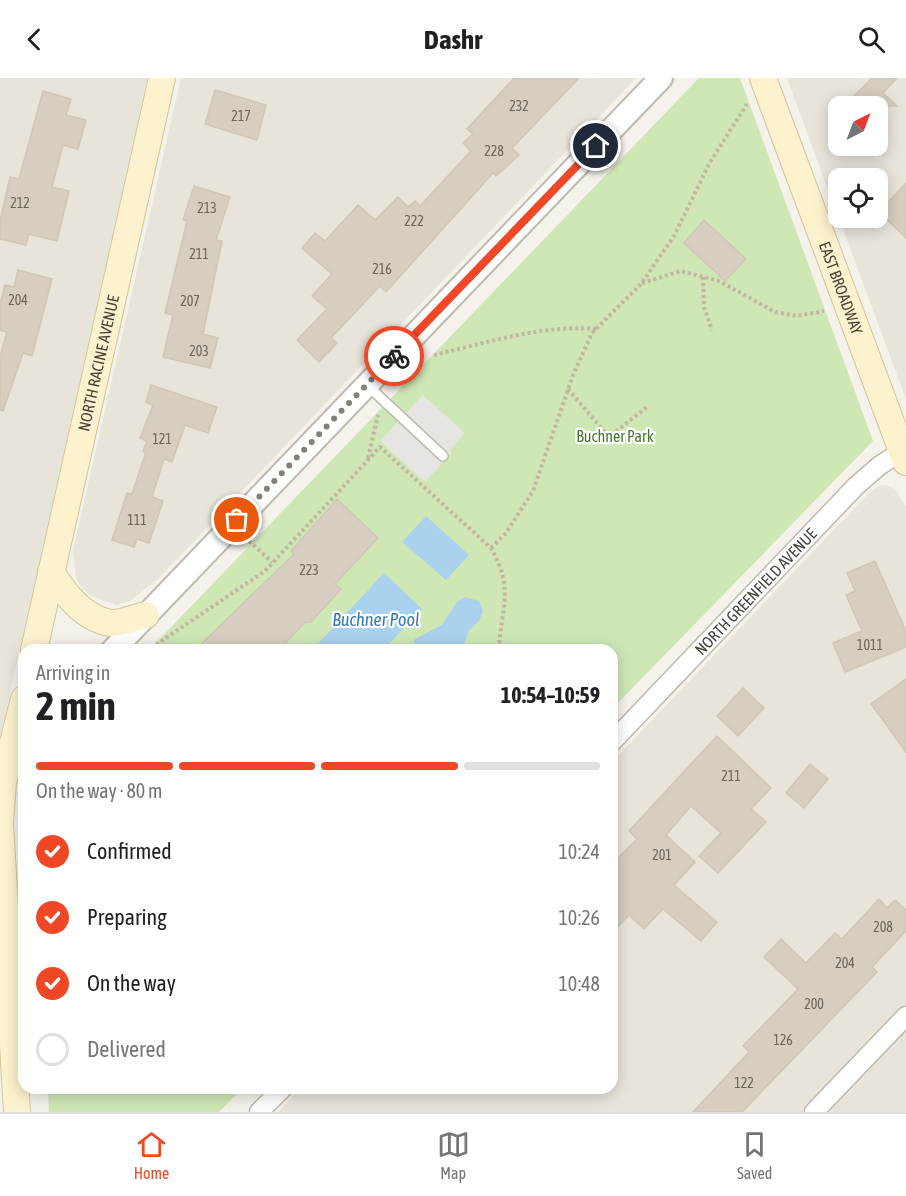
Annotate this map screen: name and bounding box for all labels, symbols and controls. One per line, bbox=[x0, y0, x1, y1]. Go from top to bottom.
icon: back bbox=[18, 23, 51, 56]
icon: search bbox=[855, 23, 888, 56]
text: Dashr bbox=[424, 24, 482, 55]
north arrow bbox=[828, 96, 888, 156]
map controls bbox=[828, 96, 888, 228]
house number: 232 bbox=[509, 98, 529, 114]
house number: 217 bbox=[231, 108, 251, 124]
pin bbox=[570, 120, 621, 171]
icon: home bbox=[579, 129, 612, 162]
house number: 228 bbox=[484, 143, 504, 159]
button: locate bbox=[828, 168, 888, 228]
house number: 212 bbox=[10, 195, 30, 211]
house number: 213 bbox=[197, 200, 217, 216]
house number: 222 bbox=[404, 213, 424, 229]
street label: EAST BROADWAY bbox=[816, 239, 867, 338]
house number: 211 bbox=[189, 246, 209, 262]
house number: 216 bbox=[372, 261, 392, 277]
house number: 204 bbox=[8, 292, 28, 308]
street label: NORTH RACINE AVENUE bbox=[74, 293, 122, 433]
house number: 207 bbox=[180, 293, 200, 309]
courier bbox=[364, 326, 424, 386]
icon: bike bbox=[378, 340, 411, 373]
house number: 203 bbox=[189, 343, 209, 359]
park label: Buchner Park bbox=[576, 427, 654, 445]
house number: 121 bbox=[152, 431, 172, 447]
pin bbox=[211, 494, 262, 545]
icon: bag bbox=[220, 503, 253, 536]
house number: 111 bbox=[127, 512, 147, 528]
street label: NORTH GREENFIELD AVENUE bbox=[691, 524, 820, 658]
house number: 223 bbox=[299, 562, 319, 578]
water label: Buchner Pool bbox=[332, 609, 420, 630]
house number: 1011 bbox=[857, 637, 883, 653]
text: Arriving in bbox=[36, 661, 110, 684]
text: 10:54–10:59 bbox=[501, 682, 600, 708]
text: 2 min bbox=[36, 684, 116, 728]
house number: 211 bbox=[721, 768, 741, 784]
text: On the way · 80 m bbox=[36, 779, 162, 802]
icon: check bbox=[36, 835, 69, 868]
text: Confirmed bbox=[87, 838, 172, 864]
text: 10:24 bbox=[558, 840, 600, 863]
house number: 201 bbox=[652, 847, 672, 863]
icon: check bbox=[36, 901, 69, 934]
text: Preparing bbox=[87, 904, 167, 930]
text: 10:26 bbox=[558, 906, 600, 929]
house number: 208 bbox=[873, 919, 893, 935]
house number: 204 bbox=[835, 955, 855, 971]
icon: check bbox=[36, 967, 69, 1000]
text: On the way bbox=[87, 970, 176, 996]
text: 10:48 bbox=[558, 972, 600, 995]
house number: 200 bbox=[804, 996, 824, 1012]
house number: 126 bbox=[773, 1032, 793, 1048]
text: Delivered bbox=[87, 1036, 166, 1062]
house number: 122 bbox=[734, 1075, 754, 1091]
tab: Home bbox=[134, 1128, 169, 1182]
tab: Map bbox=[437, 1128, 470, 1182]
tab: Saved bbox=[737, 1128, 772, 1182]

